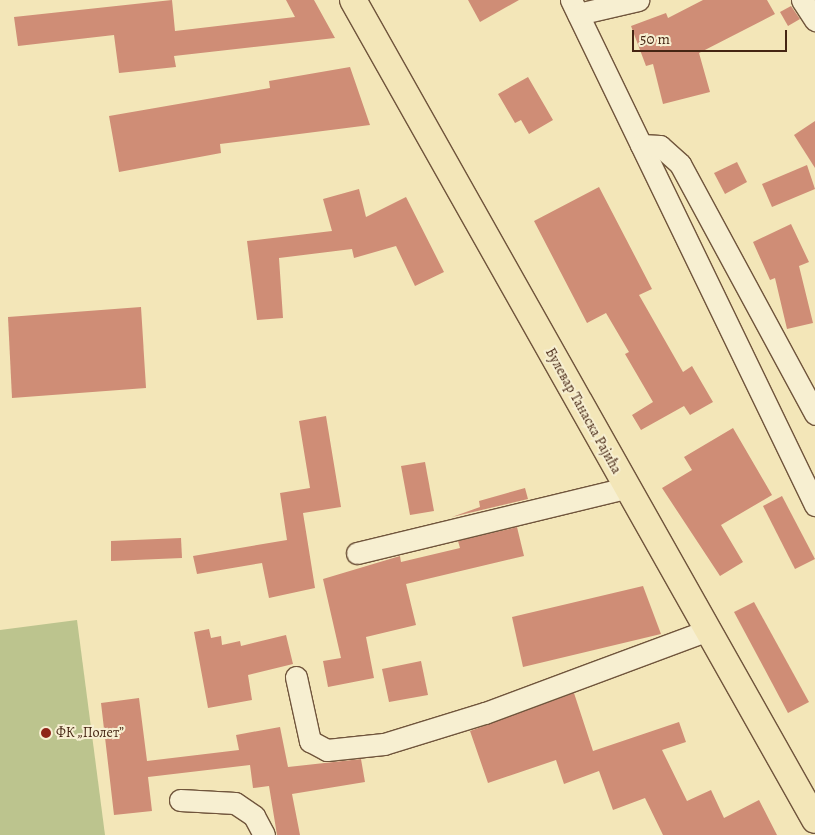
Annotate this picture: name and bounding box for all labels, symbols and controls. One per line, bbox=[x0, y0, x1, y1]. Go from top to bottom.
scale bar bbox=[635, 20, 790, 52]
text: 50 m bbox=[640, 29, 670, 49]
street label: Булевар Танаска Рајића bbox=[541, 345, 625, 477]
place label: ФК „Полет” bbox=[56, 725, 124, 741]
marker: ФК „Полет” bbox=[40, 727, 52, 739]

